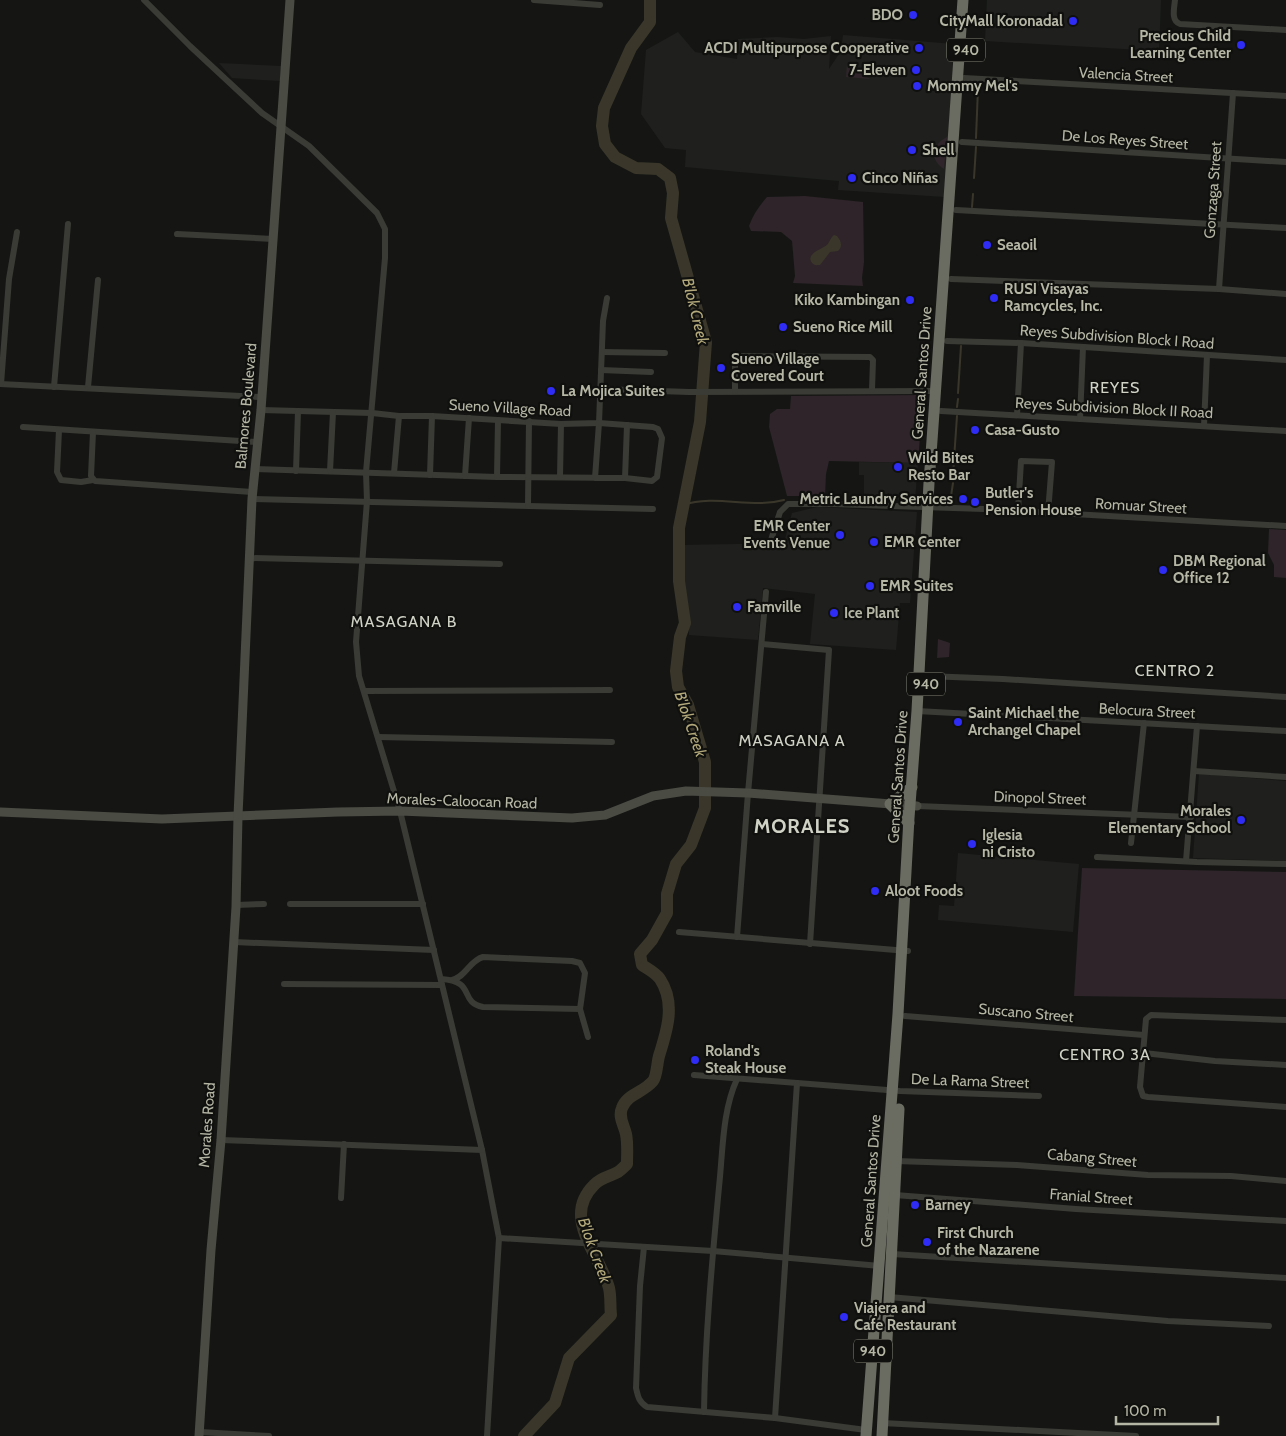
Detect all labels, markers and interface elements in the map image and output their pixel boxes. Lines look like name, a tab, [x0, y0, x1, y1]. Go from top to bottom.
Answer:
place label: BDO	[871, 6, 903, 24]
marker: BDO	[907, 9, 919, 21]
place label: CityMall Koronadal	[939, 12, 1063, 30]
marker: CityMall Koronadal	[1067, 15, 1079, 27]
place label: Precious Child Learning Center	[1130, 27, 1231, 62]
road number: 940	[947, 38, 985, 62]
place label: ACDI Multipurpose Cooperative	[704, 39, 909, 57]
marker: Precious Child Learning Center	[1235, 39, 1247, 51]
marker: ACDI Multipurpose Cooperative	[913, 42, 925, 54]
place label: 7-Eleven	[849, 61, 906, 79]
marker: 7-Eleven	[910, 64, 922, 76]
street label: Valencia Street	[1078, 64, 1174, 86]
place label: Mommy Mel's	[927, 77, 1018, 95]
marker: Mommy Mel's	[911, 80, 923, 92]
street label: De Los Reyes Street	[1061, 127, 1189, 153]
place label: Shell	[922, 141, 955, 159]
street label: Gonzaga Street	[1201, 141, 1225, 239]
marker: Shell	[906, 144, 918, 156]
place label: Cinco Niñas	[862, 169, 938, 187]
marker: Cinco Niñas	[846, 172, 858, 184]
place label: Seaoil	[997, 236, 1037, 254]
marker: Seaoil	[981, 239, 993, 251]
water label: B'lok Creek	[678, 276, 713, 348]
place label: RUSI Visayas Ramcycles, Inc.	[1004, 280, 1103, 315]
place label: Kiko Kambingan	[794, 291, 900, 309]
marker: RUSI Visayas Ramcycles, Inc.	[988, 292, 1000, 304]
marker: Kiko Kambingan	[904, 294, 916, 306]
street label: General Santos Drive	[908, 306, 936, 440]
place label: Sueno Rice Mill	[793, 318, 892, 336]
marker: Sueno Rice Mill	[777, 321, 789, 333]
street label: Reyes Subdivision Block I Road	[1019, 321, 1215, 353]
street label: Balmores Boulevard	[232, 342, 260, 470]
place label: Sueno Village Covered Court	[731, 350, 824, 385]
marker: Sueno Village Covered Court	[715, 362, 727, 374]
district label: REYES	[1090, 378, 1140, 397]
place label: La Mojica Suites	[561, 382, 665, 400]
marker: La Mojica Suites	[545, 385, 557, 397]
street label: Reyes Subdivision Block II Road	[1014, 394, 1214, 422]
street label: Sueno Village Road	[448, 396, 572, 420]
place label: Casa-Gusto	[985, 421, 1060, 439]
marker: Casa-Gusto	[969, 424, 981, 436]
place label: Wild Bites Resto Bar	[908, 449, 974, 484]
marker: Wild Bites Resto Bar	[892, 461, 904, 473]
place label: Butler's Pension House	[985, 484, 1082, 519]
place label: Metric Laundry Services	[799, 490, 953, 508]
marker: Metric Laundry Services	[957, 493, 969, 505]
street label: Romuar Street	[1095, 495, 1187, 517]
marker: Butler's Pension House	[969, 496, 981, 508]
place label: EMR Center Events Venue	[743, 517, 830, 552]
marker: EMR Center Events Venue	[834, 529, 846, 541]
place label: EMR Center	[884, 533, 960, 551]
marker: EMR Center	[868, 536, 880, 548]
place label: DBM Regional Office 12	[1173, 552, 1266, 587]
marker: DBM Regional Office 12	[1157, 564, 1169, 576]
place label: EMR Suites	[880, 577, 953, 595]
marker: EMR Suites	[864, 580, 876, 592]
place label: Famville	[747, 598, 801, 616]
marker: Famville	[731, 601, 743, 613]
place label: Ice Plant	[844, 604, 900, 622]
marker: Ice Plant	[828, 607, 840, 619]
district label: MASAGANA B	[351, 612, 457, 631]
district label: CENTRO 2	[1135, 661, 1215, 680]
road number: 940	[907, 672, 945, 696]
water label: B'lok Creek	[670, 689, 711, 761]
street label: Belocura Street	[1098, 699, 1196, 723]
place label: Saint Michael the Archangel Chapel	[968, 704, 1081, 739]
street label: General Santos Drive	[884, 710, 912, 844]
marker: Saint Michael the Archangel Chapel	[952, 716, 964, 728]
district label: MASAGANA A	[738, 731, 846, 750]
street label: Dinopol Street	[993, 787, 1087, 809]
street label: Morales-Caloocan Road	[386, 789, 538, 813]
place label: Morales Elementary School	[1108, 802, 1231, 837]
district label: MORALES	[754, 814, 850, 838]
marker: Morales Elementary School	[1235, 814, 1247, 826]
place label: Iglesia ni Cristo	[982, 826, 1035, 861]
marker: Iglesia ni Cristo	[966, 838, 978, 850]
place label: Aloot Foods	[885, 882, 963, 900]
marker: Aloot Foods	[869, 885, 881, 897]
street label: Suscano Street	[978, 1000, 1074, 1026]
place label: Roland's Steak House	[705, 1042, 786, 1077]
district label: CENTRO 3A	[1059, 1045, 1151, 1064]
marker: Roland's Steak House	[689, 1054, 701, 1066]
street label: De La Rama Street	[911, 1070, 1029, 1092]
street label: Morales Road	[195, 1082, 219, 1168]
street label: General Santos Drive	[857, 1114, 885, 1248]
street label: Cabang Street	[1047, 1145, 1137, 1171]
street label: Franial Street	[1049, 1185, 1133, 1209]
place label: Barney	[925, 1196, 972, 1214]
marker: Barney	[909, 1199, 921, 1211]
water label: B'lok Creek	[574, 1215, 616, 1287]
place label: First Church of the Nazarene	[937, 1224, 1040, 1259]
marker: First Church of the Nazarene	[921, 1236, 933, 1248]
place label: Viajera and Cafe Restaurant	[854, 1299, 956, 1334]
marker: Viajera and Cafe Restaurant	[838, 1311, 850, 1323]
road number: 940	[854, 1340, 892, 1362]
scale bar	[1116, 1394, 1218, 1426]
text: 100 m	[1124, 1402, 1166, 1420]

